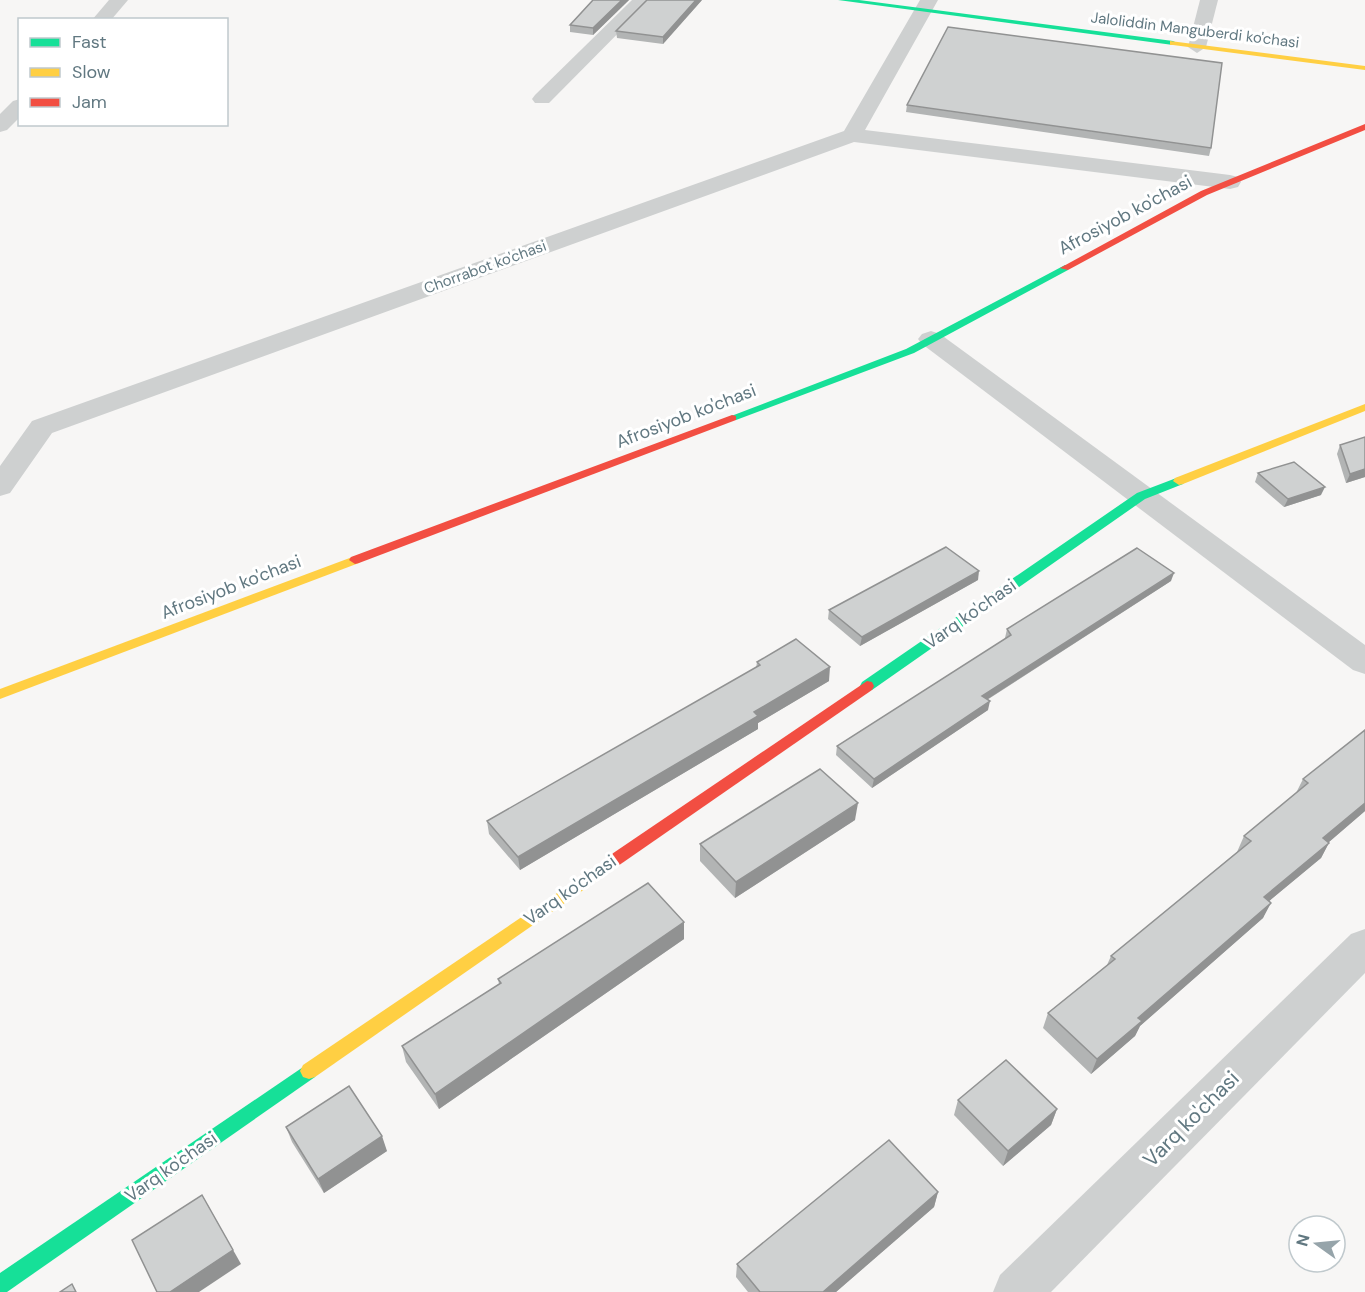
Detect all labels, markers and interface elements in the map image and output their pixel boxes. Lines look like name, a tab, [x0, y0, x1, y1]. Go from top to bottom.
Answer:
street label: Jaloliddin Manguberdi ko'chasi	[1090, 7, 1300, 53]
legend	[18, 18, 228, 126]
text: Fast	[72, 30, 107, 54]
text: Slow	[72, 60, 111, 84]
text: Jam	[72, 90, 107, 114]
street label: Afrosiyob ko'chasi	[1054, 170, 1196, 260]
street label: Chorrabot ko'chasi	[421, 236, 549, 298]
street label: Afrosiyob ko'chasi	[613, 378, 759, 454]
street label: Afrosiyob ko'chasi	[158, 549, 304, 625]
street label: Varq ko'chasi	[919, 573, 1021, 655]
street label: Varq ko'chasi	[519, 849, 621, 931]
street label: Varq ko'chasi	[1137, 1065, 1245, 1173]
street label: Varq ko'chasi	[120, 1126, 222, 1208]
north arrow	[1287, 1214, 1347, 1274]
text: N	[1291, 1232, 1315, 1249]

